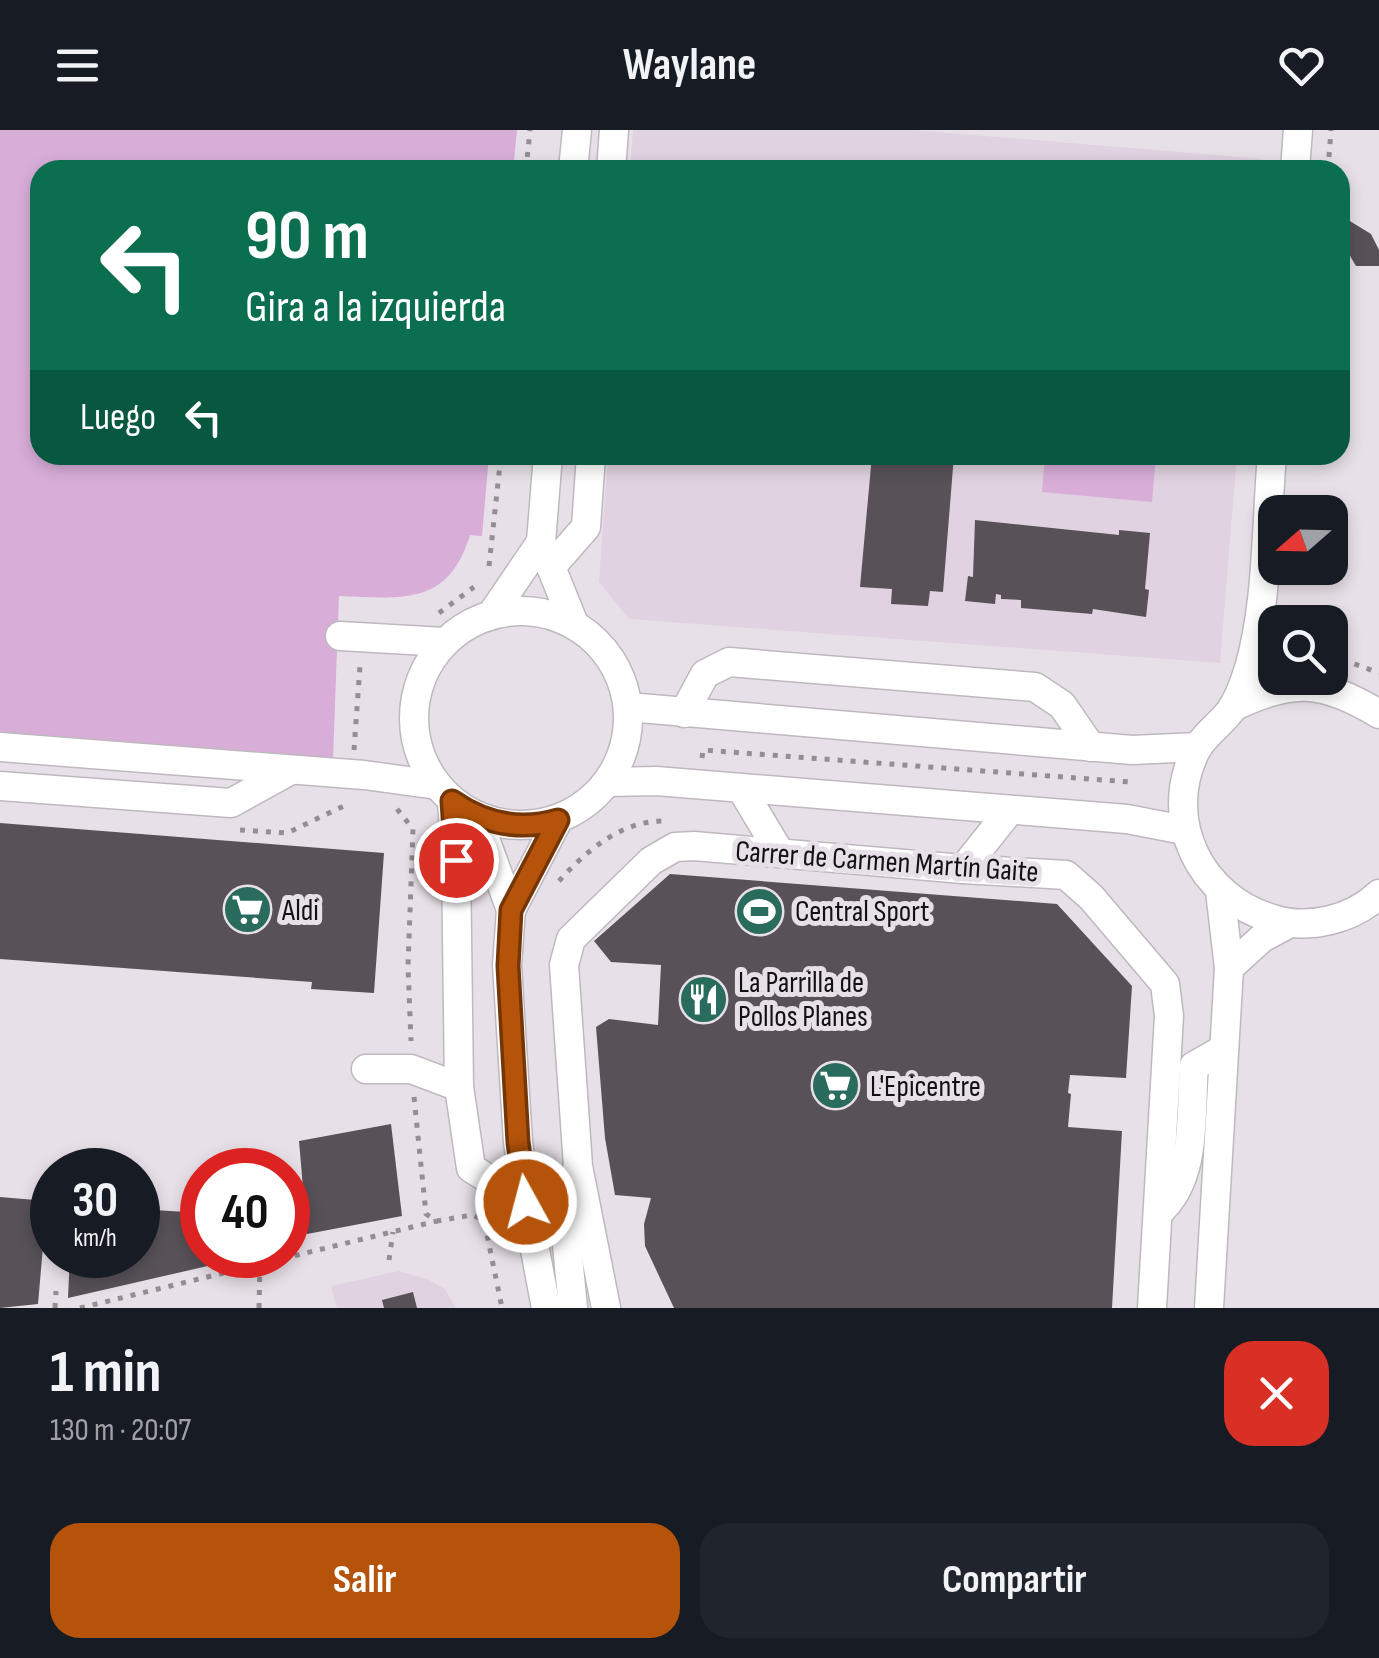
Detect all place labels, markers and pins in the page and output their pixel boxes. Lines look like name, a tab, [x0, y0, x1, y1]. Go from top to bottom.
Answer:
pin	[414, 818, 499, 903]
supermarket icon: Aldi	[221, 884, 273, 936]
sports icon: Central Sport	[734, 885, 786, 937]
place label: Aldi	[281, 893, 319, 929]
place label: Central Sport	[795, 894, 929, 930]
place label: La Parrilla de Pollos Planes	[738, 965, 868, 1035]
restaurant icon: La Parrilla de Pollos Planes	[677, 973, 729, 1025]
supermarket icon: L'Epicentre	[809, 1060, 861, 1112]
place label: L'Epicentre	[870, 1069, 981, 1105]

